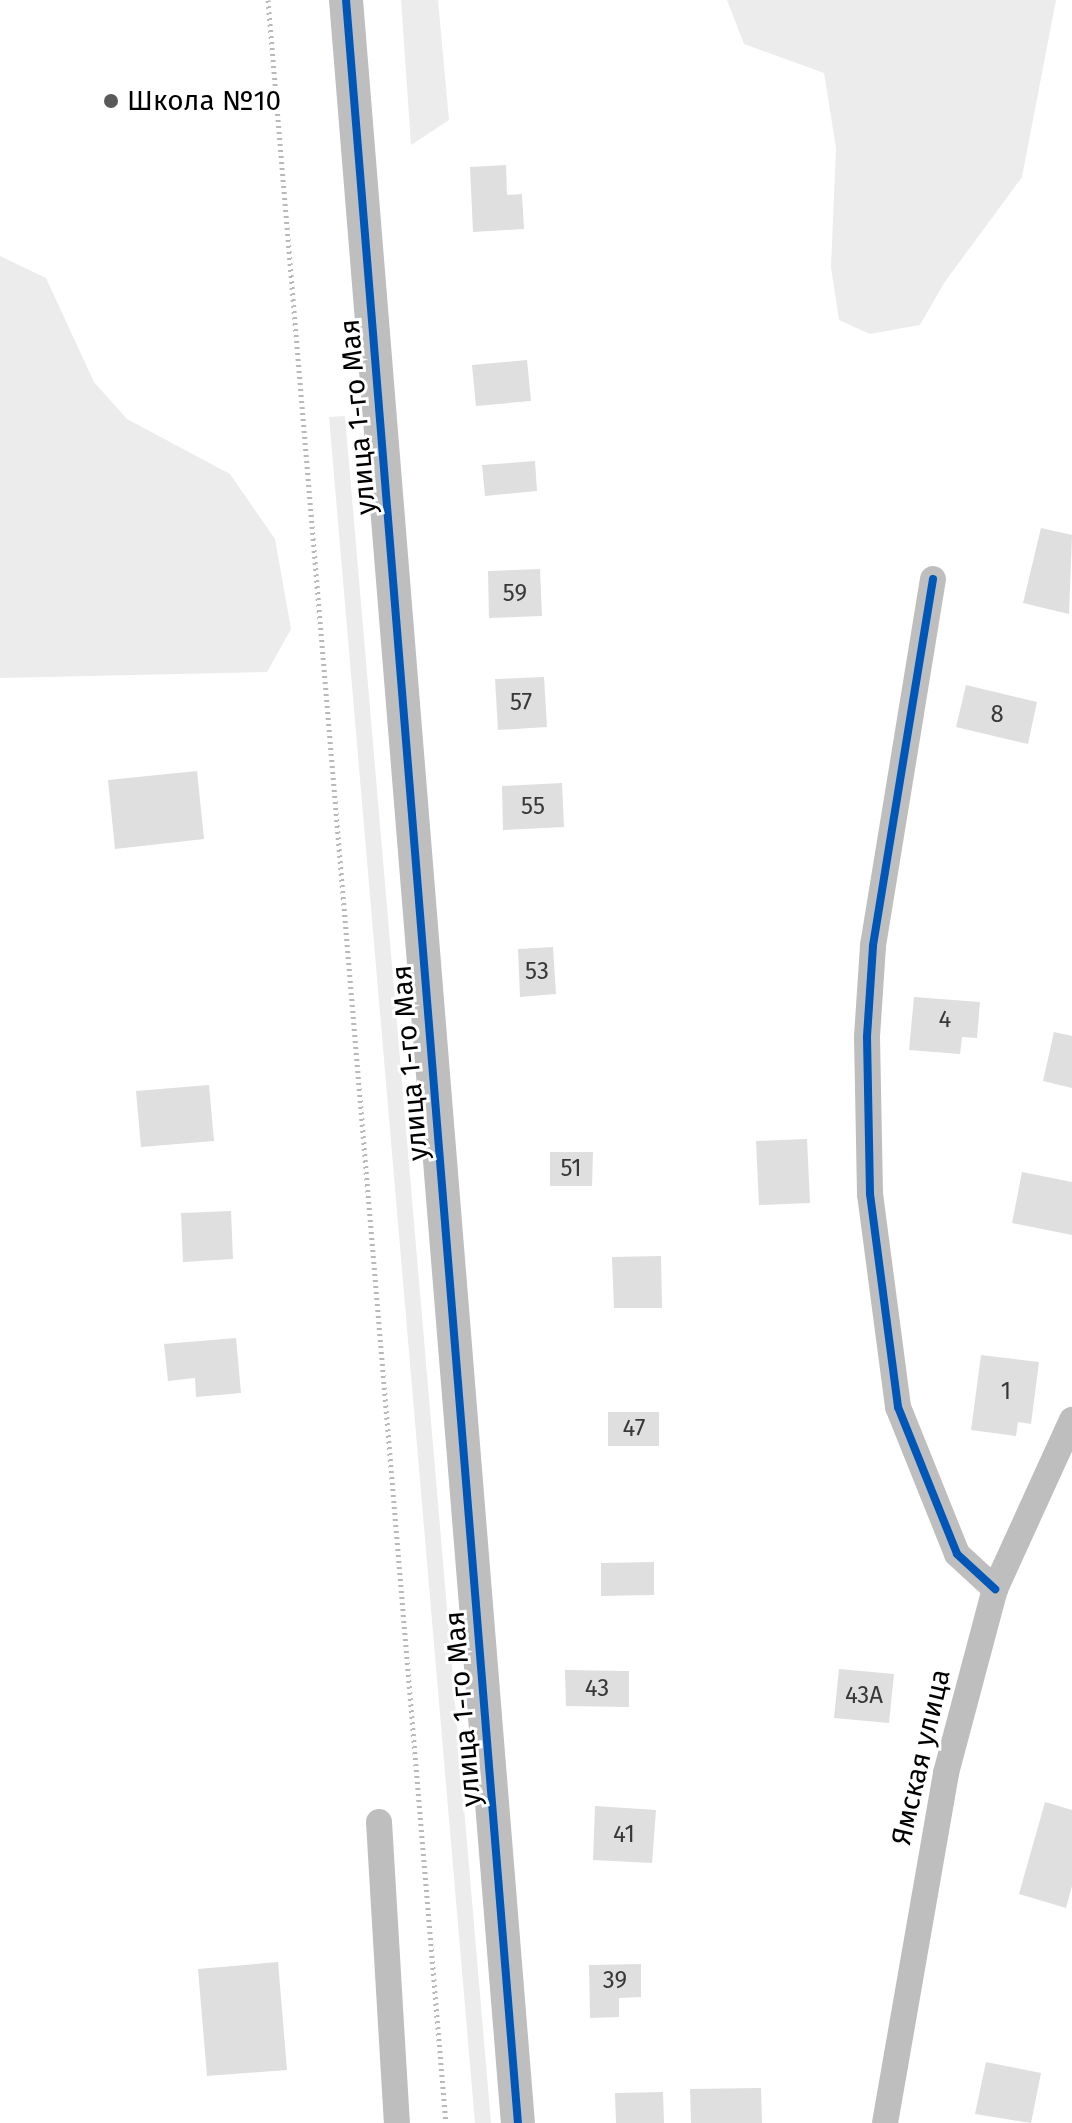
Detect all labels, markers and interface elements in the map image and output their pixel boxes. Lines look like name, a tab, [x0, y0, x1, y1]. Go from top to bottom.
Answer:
place label: Школа №10	[127, 84, 281, 118]
marker: Школа №10	[102, 92, 120, 110]
street label: улица 1-го Мая	[333, 318, 383, 516]
house number: 59	[503, 580, 527, 608]
house number: 57	[510, 689, 532, 717]
house number: 8	[990, 701, 1004, 729]
house number: 55	[521, 793, 545, 821]
house number: 53	[525, 958, 549, 986]
street label: улица 1-го Мая	[385, 964, 435, 1162]
house number: 4	[939, 1006, 951, 1034]
house number: 51	[560, 1155, 582, 1183]
house number: 1	[1001, 1378, 1011, 1406]
house number: 47	[623, 1415, 645, 1443]
street label: улица 1-го Мая	[438, 1610, 488, 1808]
street label: Ямская улица	[884, 1666, 958, 1848]
house number: 43	[585, 1675, 609, 1703]
house number: 43А	[845, 1682, 883, 1710]
house number: 41	[613, 1821, 635, 1849]
house number: 39	[603, 1967, 627, 1995]

